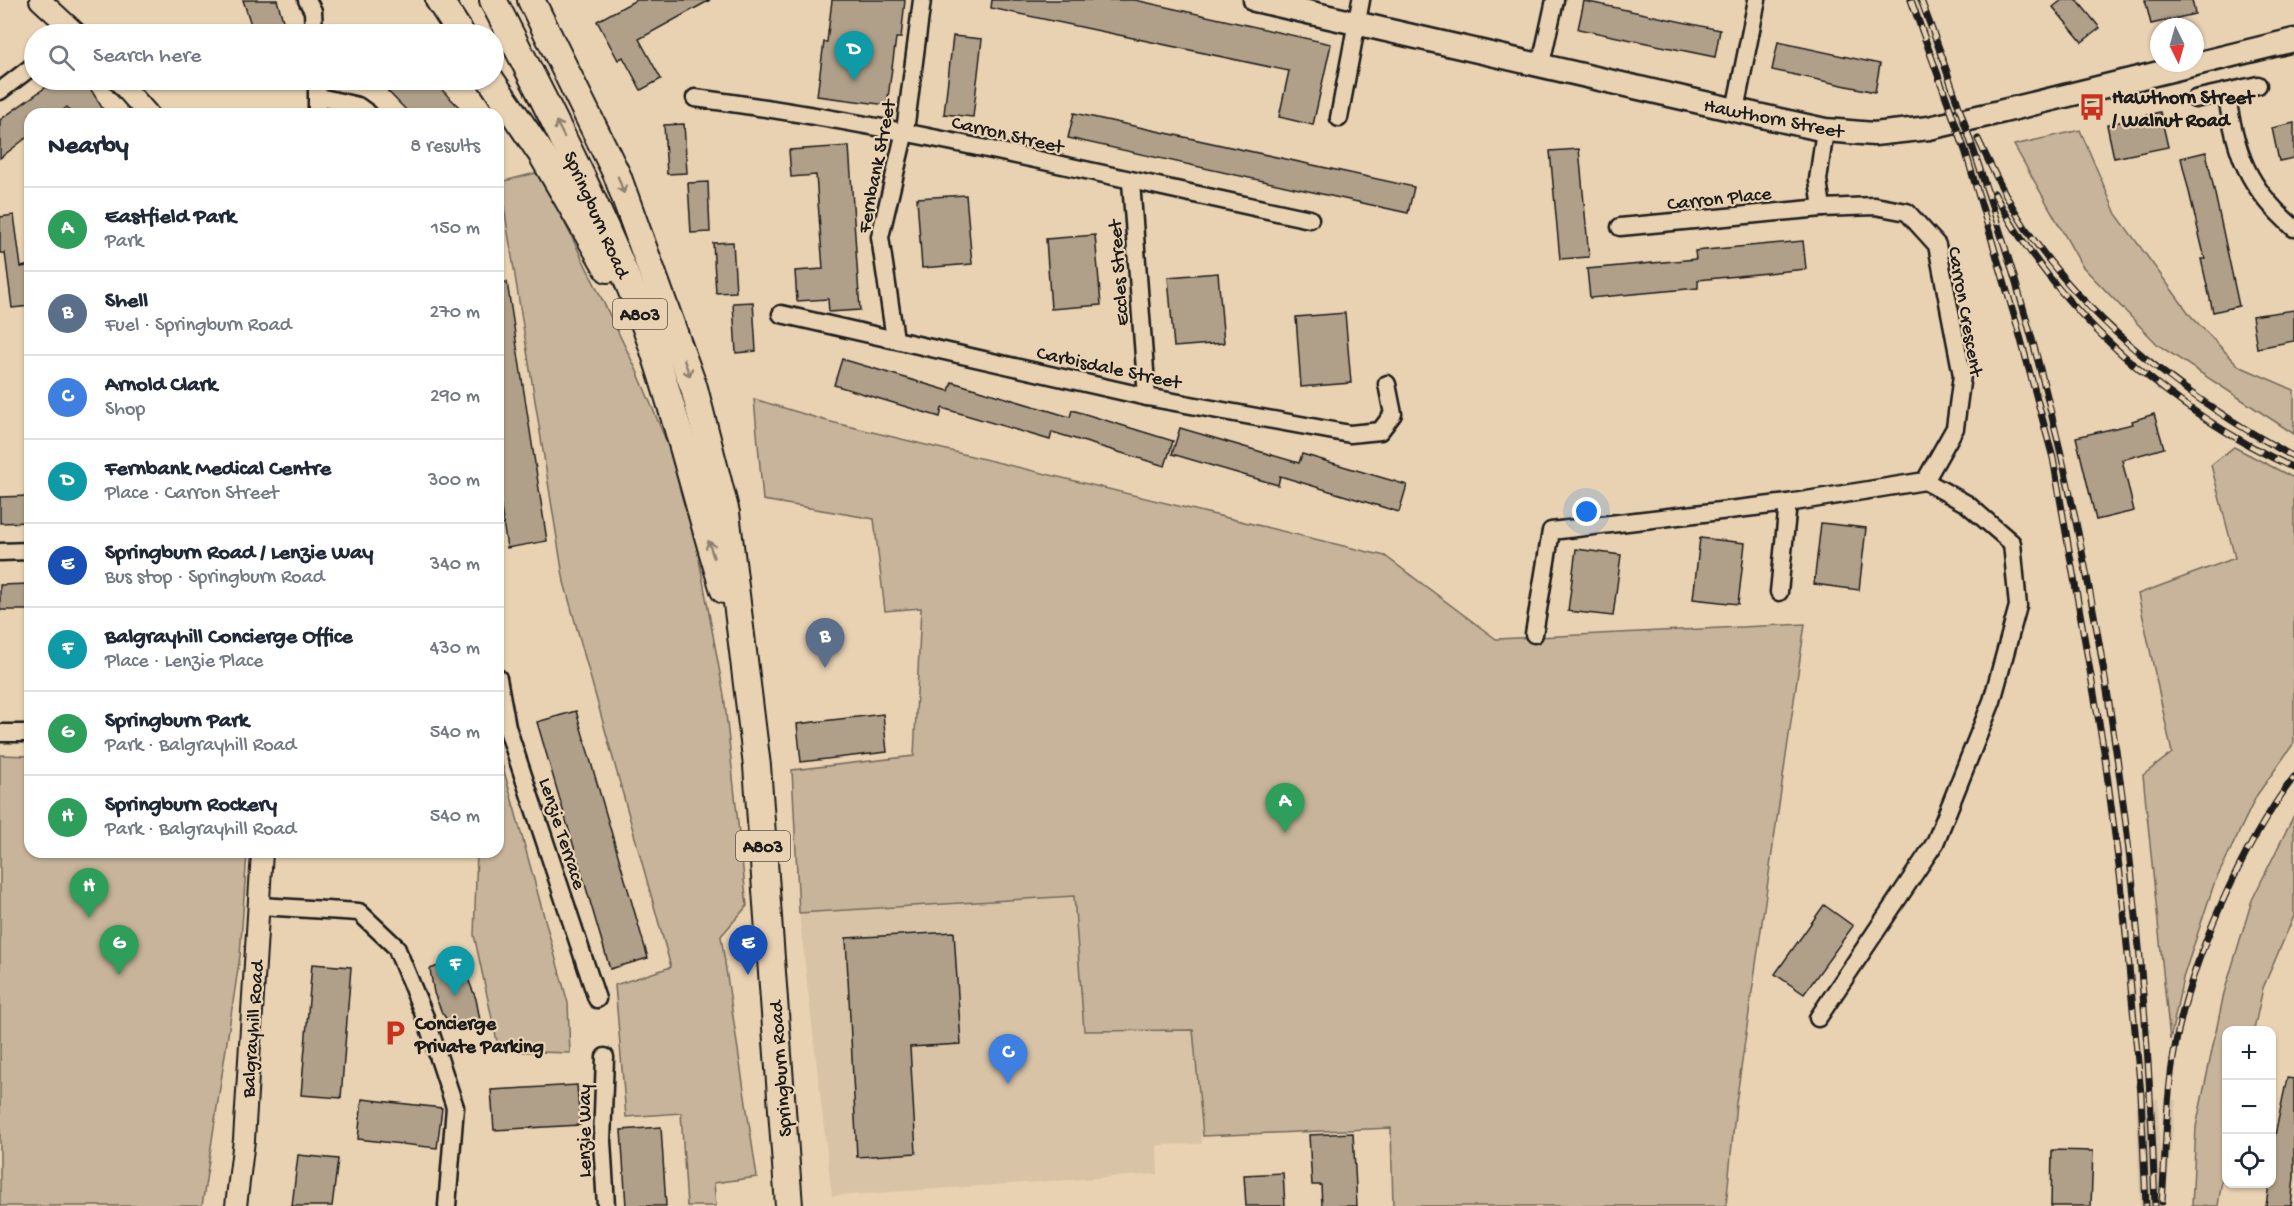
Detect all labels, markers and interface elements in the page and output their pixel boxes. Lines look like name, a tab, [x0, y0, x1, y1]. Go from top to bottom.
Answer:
north arrow	[2150, 18, 2204, 72]
search box	[24, 24, 504, 90]
pin: D	[834, 32, 874, 81]
icon: search	[45, 41, 78, 74]
text: Search here	[93, 44, 201, 70]
place label: Hawthorn Street / Walnut Road	[2111, 88, 2256, 134]
bus stop icon: Hawthorn Street / Walnut Road	[2077, 92, 2107, 122]
street label: Fernbank Street	[854, 96, 903, 236]
street label: Hawthorn Street	[1701, 96, 1847, 146]
street label: Carron Street	[949, 112, 1067, 161]
one-way arrow	[553, 121, 565, 139]
text: Nearby	[48, 132, 129, 163]
text: 8 results	[410, 136, 480, 159]
street label: Springburn Road	[557, 148, 634, 284]
one-way arrow	[616, 175, 627, 193]
street label: Carron Place	[1666, 184, 1773, 217]
text: Eastfield Park	[105, 205, 236, 231]
street label: Eccles Street	[1105, 217, 1136, 327]
text: A	[62, 218, 73, 241]
text: 150 m	[431, 218, 480, 241]
text: Park	[105, 231, 143, 254]
street label: Carron Crescent	[1941, 245, 1987, 380]
text: Shell	[105, 289, 148, 315]
road number: A803	[613, 299, 667, 329]
text: B	[62, 302, 73, 325]
text: 270 m	[430, 302, 480, 325]
text: Fuel · Springburn Road	[105, 315, 291, 338]
street label: Carbisdale Street	[1034, 343, 1184, 396]
one-way arrow	[683, 358, 694, 377]
text: Arnold Clark	[105, 373, 217, 399]
text: C	[62, 386, 73, 409]
text: 290 m	[430, 386, 480, 409]
text: Shop	[105, 399, 145, 422]
text: Fernbank Medical Centre	[105, 457, 331, 483]
text: D	[61, 470, 74, 493]
text: 300 m	[428, 470, 480, 493]
text: Place · Carron Street	[105, 483, 278, 506]
your location	[1572, 497, 1601, 526]
one-way arrow	[705, 540, 716, 559]
text: Springburn Road / Lenzie Way	[105, 541, 373, 567]
text: E	[61, 554, 74, 577]
text: 340 m	[430, 554, 480, 577]
text: Bus stop · Springburn Road	[105, 567, 325, 590]
pin: B	[806, 618, 844, 668]
text: Balgrayhill Concierge Office	[105, 625, 353, 651]
text: F	[62, 638, 73, 661]
text: 430 m	[430, 638, 480, 661]
text: Place · Lenzie Place	[105, 651, 263, 674]
text: Springburn Park	[105, 709, 249, 735]
text: G	[61, 722, 74, 745]
text: 540 m	[430, 722, 480, 745]
text: Park · Balgrayhill Road	[105, 735, 296, 758]
street label: Lenzie Terrace	[532, 775, 590, 893]
pin: A	[1266, 784, 1304, 833]
text: Springburn Rockery	[105, 793, 277, 819]
text: H	[62, 806, 73, 829]
text: 540 m	[430, 806, 480, 829]
text: Park · Balgrayhill Road	[105, 819, 296, 842]
road number: A803	[736, 831, 790, 861]
pin: H	[70, 868, 109, 918]
pin: G	[100, 926, 138, 975]
pin: E	[728, 926, 768, 975]
pin: F	[436, 946, 474, 996]
street label: Balgrayhill Road	[238, 958, 271, 1100]
street label: Springburn Road	[766, 998, 799, 1138]
place label: Concierge Private Parking	[414, 1014, 544, 1060]
parking icon: Concierge Private Parking	[380, 1018, 410, 1048]
map controls	[2222, 1026, 2276, 1188]
button: +	[2222, 1026, 2276, 1080]
pin: C	[988, 1034, 1028, 1084]
button: −	[2222, 1080, 2276, 1134]
street label: Lenzie Way	[575, 1084, 598, 1178]
button: locate	[2222, 1134, 2276, 1188]

